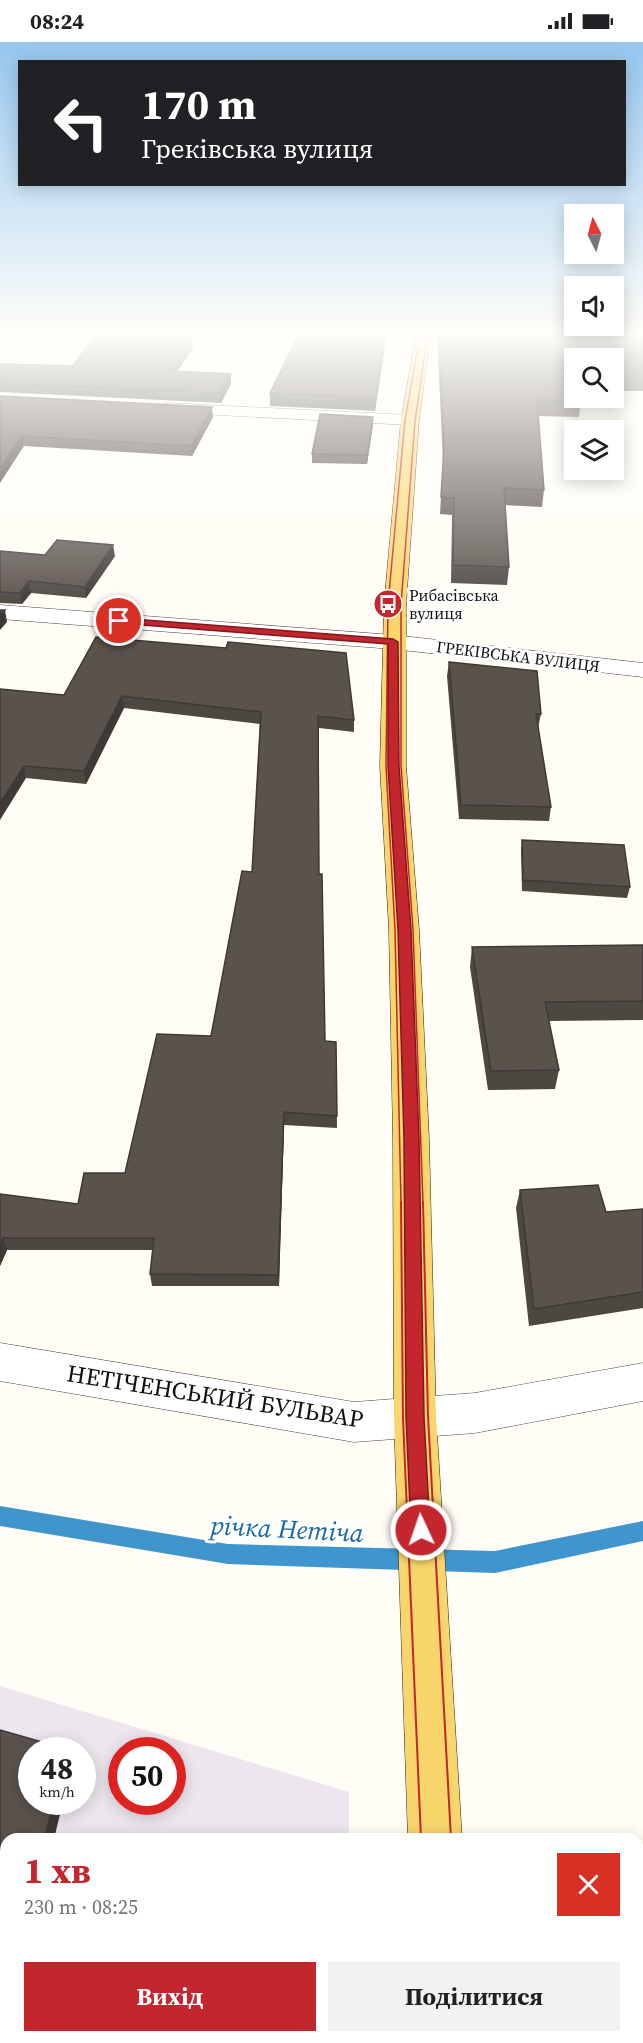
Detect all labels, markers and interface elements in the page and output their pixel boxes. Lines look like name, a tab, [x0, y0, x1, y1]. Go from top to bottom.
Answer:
text: 08:24	[30, 6, 84, 36]
text: 170 m	[141, 75, 256, 133]
icon: left	[42, 84, 120, 162]
text: Греківська вулиця	[141, 130, 373, 167]
north arrow	[564, 204, 624, 264]
map controls	[564, 204, 624, 480]
button: sound	[564, 276, 624, 336]
button: search	[564, 348, 624, 408]
button: layers	[564, 420, 624, 480]
place label: Рибасівська вулиця	[409, 584, 500, 624]
bus stop icon: Рибасівська вулиця	[372, 588, 404, 620]
pin	[93, 595, 144, 646]
icon: arrive	[102, 604, 135, 637]
street label: ГРЕКІВСЬКА ВУЛИЦЯ	[435, 635, 601, 677]
street label: НЕТІЧЕНСЬКИЙ БУЛЬВАР	[64, 1356, 366, 1436]
position arrow	[389, 1498, 453, 1562]
water label: річка Нетіча	[208, 1507, 365, 1551]
speed limit sign: 50	[108, 1737, 186, 1815]
text: 48	[41, 1748, 73, 1789]
text: km/h	[39, 1781, 75, 1802]
text: 1 хв	[24, 1846, 91, 1895]
button: close	[557, 1853, 620, 1916]
text: 230 m · 08:25	[24, 1893, 138, 1921]
button: Вихід	[24, 1962, 316, 2031]
button: Поділитися	[328, 1962, 620, 2031]

